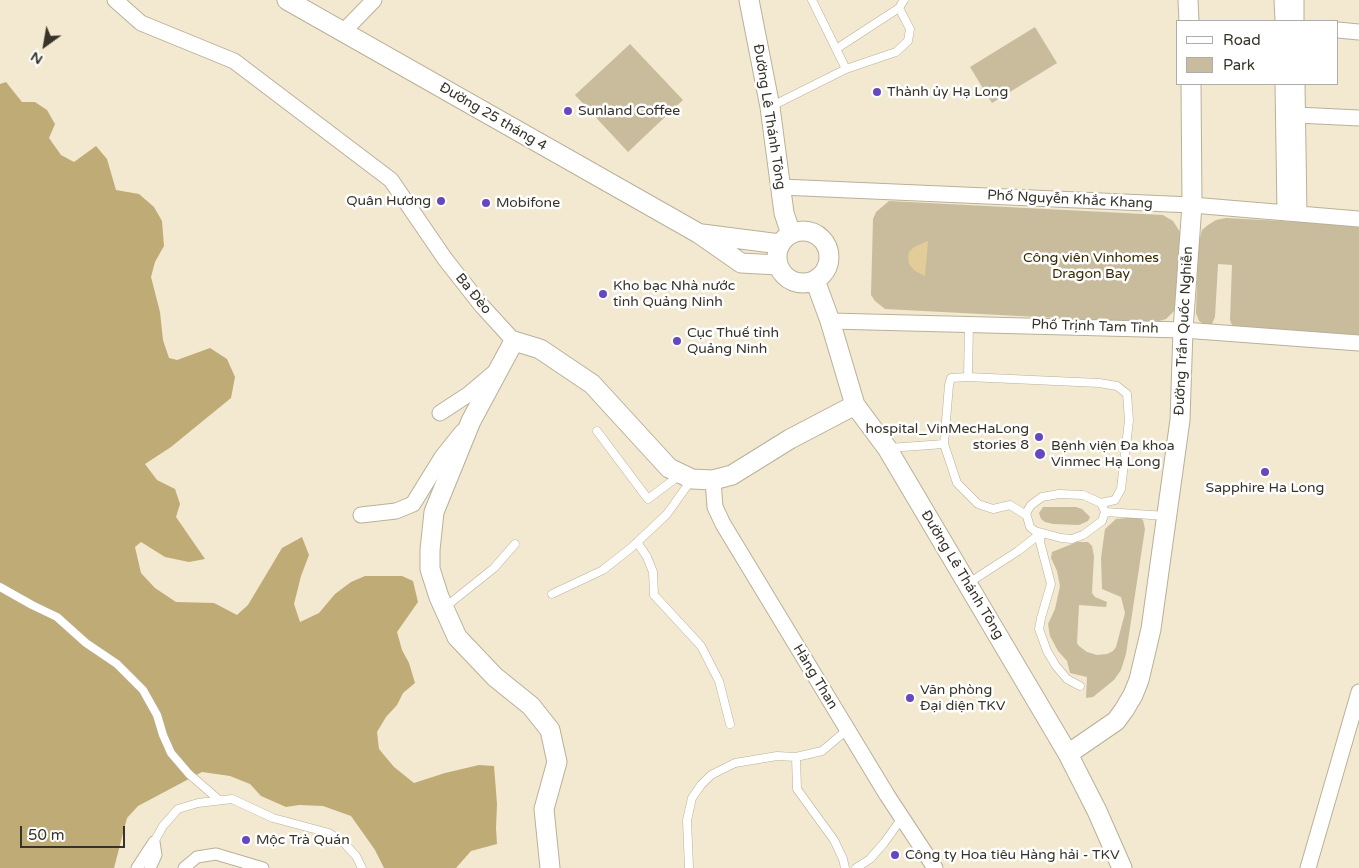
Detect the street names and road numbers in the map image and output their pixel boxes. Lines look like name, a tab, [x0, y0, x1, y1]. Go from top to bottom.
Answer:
street label: Đường Lê Thánh Tông	[749, 43, 789, 191]
street label: Đường 25 tháng 4	[436, 79, 550, 155]
street label: Phố Nguyễn Khắc Khang	[987, 187, 1153, 213]
street label: Đường Trần Quốc Nghiễn	[1171, 246, 1197, 416]
street label: Ba Đèo	[451, 270, 495, 318]
street label: Phố Trịnh Tam Tỉnh	[1031, 316, 1159, 338]
street label: Đường Lê Thánh Tông	[917, 508, 1007, 642]
street label: Hàng Than	[789, 641, 841, 713]

